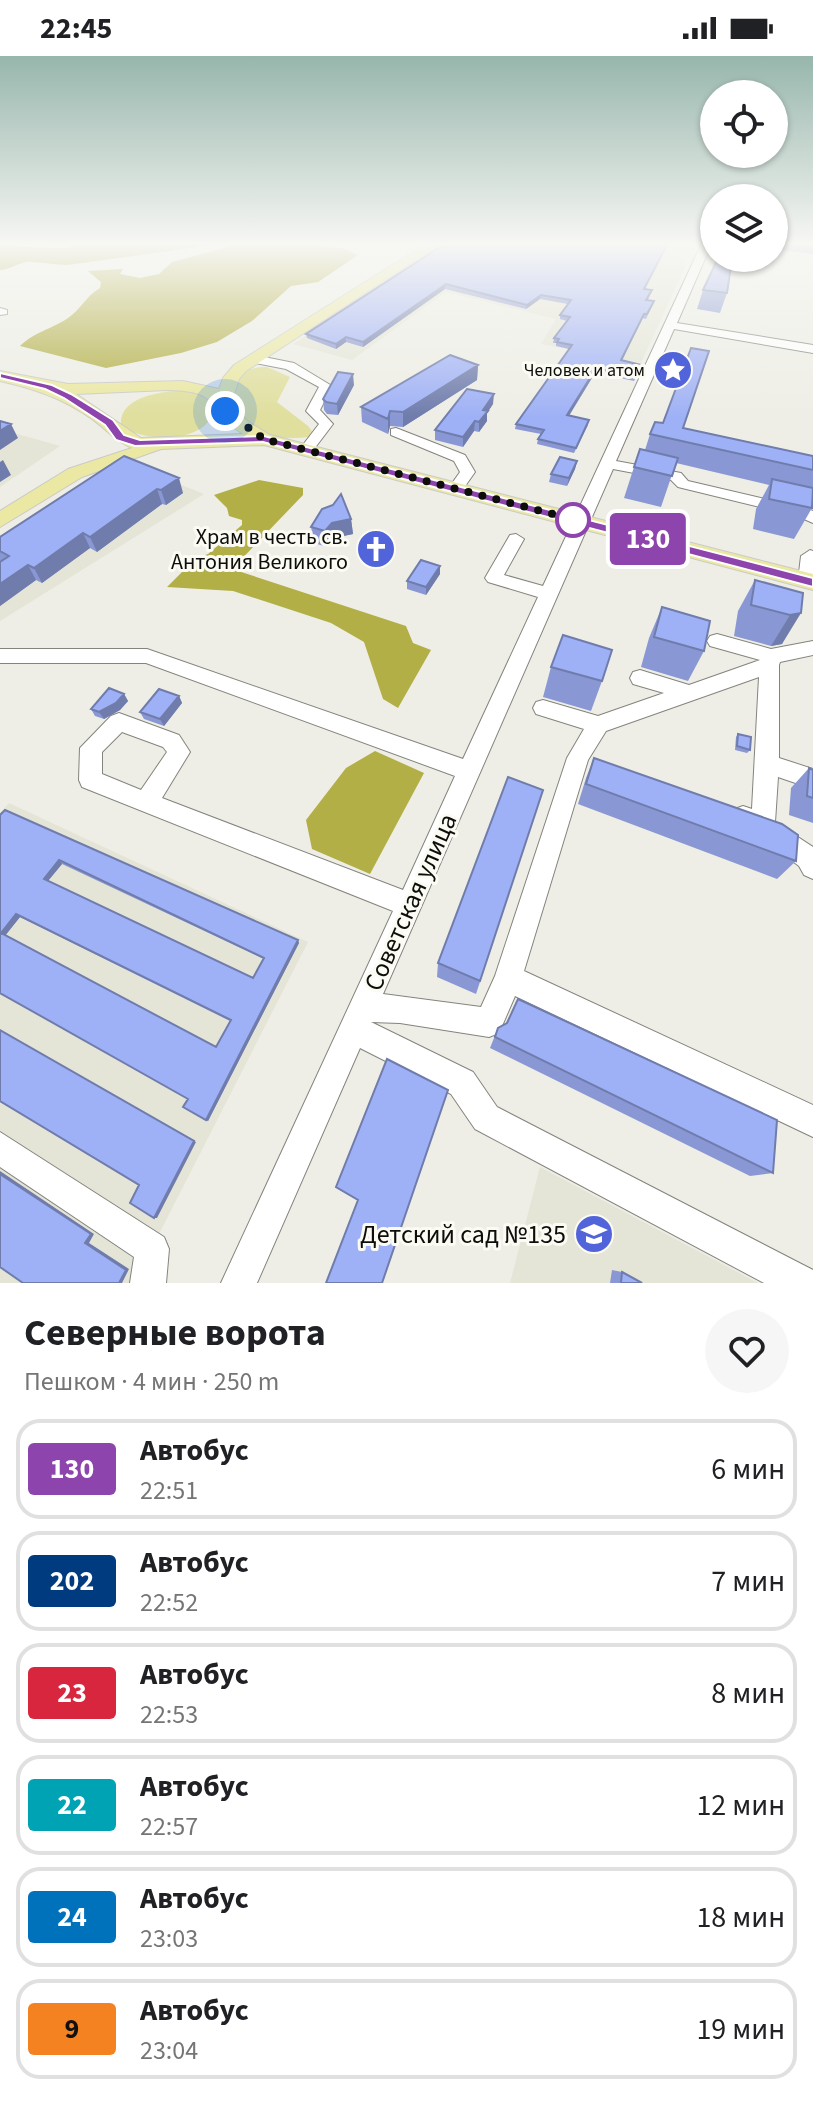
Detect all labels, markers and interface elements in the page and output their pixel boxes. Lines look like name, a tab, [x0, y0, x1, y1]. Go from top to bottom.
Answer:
text: 22:45	[40, 7, 112, 50]
map controls	[700, 80, 788, 272]
button: locate	[700, 80, 788, 168]
button: layers	[700, 184, 788, 272]
place icon: Человек и атом	[652, 349, 694, 391]
place label: Человек и атом	[524, 358, 645, 383]
your location	[205, 391, 245, 431]
unlabelled marker	[556, 503, 590, 537]
line badge: 130	[602, 513, 694, 565]
text: 130	[626, 519, 670, 559]
place label: Храм в честь св. Антония Великого	[171, 521, 348, 578]
church icon: Храм в честь св. Антония Великого	[355, 528, 397, 570]
street label: Советская улица	[355, 808, 466, 997]
school or university icon: Детский сад №135	[573, 1213, 615, 1255]
place label: Детский сад №135	[360, 1216, 566, 1253]
text: Северные ворота	[24, 1306, 326, 1360]
button: heart	[705, 1309, 789, 1393]
text: Пешком · 4 мин · 250 m	[24, 1363, 279, 1400]
text: Автобус	[140, 1429, 249, 1472]
text: 6 мин	[711, 1448, 785, 1491]
text: 130	[50, 1449, 94, 1489]
text: 22:51	[140, 1472, 198, 1509]
text: Автобус	[140, 1541, 249, 1584]
text: 7 мин	[711, 1560, 785, 1603]
text: 202	[50, 1561, 94, 1601]
text: 22:52	[140, 1584, 198, 1621]
text: Автобус	[140, 1653, 249, 1696]
text: 8 мин	[711, 1672, 785, 1715]
text: 23	[57, 1673, 87, 1713]
text: 22:53	[140, 1696, 198, 1733]
text: Автобус	[140, 1765, 249, 1808]
text: 12 мин	[696, 1784, 785, 1827]
text: 22	[57, 1785, 87, 1825]
text: 22:57	[140, 1808, 198, 1845]
text: Автобус	[140, 1877, 249, 1920]
text: 18 мин	[696, 1896, 785, 1939]
text: 24	[57, 1897, 87, 1937]
text: 23:03	[140, 1920, 198, 1957]
text: Автобус	[140, 1989, 249, 2032]
text: 19 мин	[696, 2008, 785, 2051]
text: 9	[65, 2009, 79, 2049]
text: 23:04	[140, 2032, 198, 2069]

